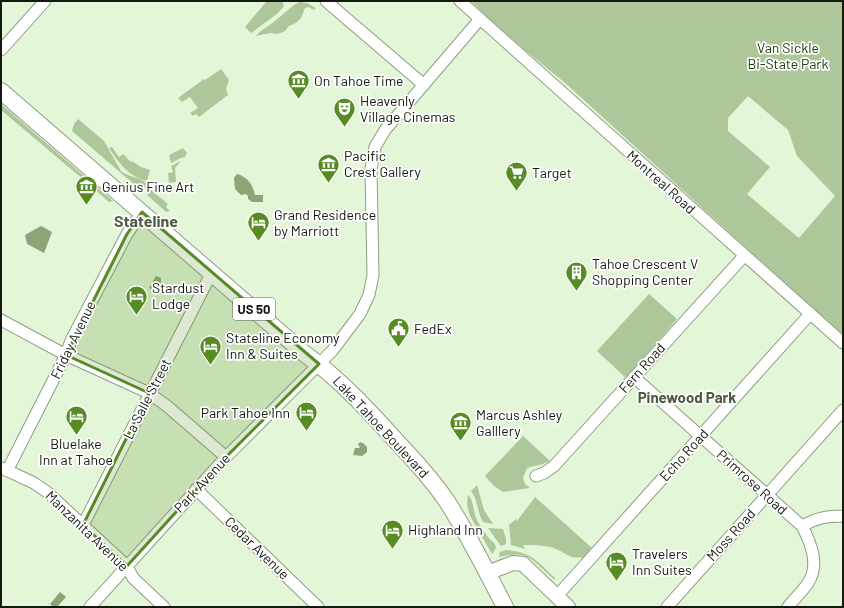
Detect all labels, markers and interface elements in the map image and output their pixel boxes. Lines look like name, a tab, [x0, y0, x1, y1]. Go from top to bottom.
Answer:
park label: Van Sickle Bi-State Park	[748, 39, 828, 72]
museum icon: On Tahoe Time	[286, 68, 312, 101]
place label: On Tahoe Time	[314, 72, 404, 89]
place label: Heavenly Village Cinemas	[360, 92, 456, 125]
theatre icon: Heavenly Village Cinemas	[332, 96, 358, 129]
street label: Montreal Road	[623, 146, 699, 217]
place label: Pacific Crest Gallery	[344, 147, 422, 180]
museum icon: Pacific Crest Gallery	[316, 151, 342, 184]
supermarket icon: Target	[504, 160, 530, 193]
place label: Target	[532, 164, 572, 181]
museum icon: Genius Fine Art	[73, 174, 99, 207]
place label: Genius Fine Art	[102, 178, 194, 195]
place label: Grand Residence by Marriott	[274, 206, 376, 239]
hotel icon: Grand Residence by Marriott	[245, 210, 271, 243]
district label: Stateline	[114, 211, 178, 230]
place label: Tahoe Crescent V Shopping Center	[592, 255, 698, 288]
building icon: Tahoe Crescent V Shopping Center	[563, 259, 589, 292]
place label: Stardust Lodge	[152, 279, 204, 312]
hotel icon: Stardust Lodge	[124, 283, 150, 316]
street label: Friday Avenue	[46, 298, 99, 382]
road number: US 50	[233, 298, 275, 320]
public building icon: FedEx	[386, 316, 412, 349]
place label: FedEx	[414, 320, 452, 337]
place label: Stateline Economy Inn & Suites	[226, 329, 340, 362]
hotel icon: Stateline Economy Inn & Suites	[198, 333, 224, 366]
street label: Fern Road	[615, 339, 668, 396]
street label: La Salle Street	[119, 356, 174, 442]
street label: Lake Tahoe Boulevard	[330, 372, 433, 481]
district label: Pinewood Park	[638, 388, 736, 406]
hotel icon: Park Tahoe Inn	[293, 400, 319, 433]
hotel icon: Bluelake Inn at Tahoe	[63, 403, 89, 436]
place label: Park Tahoe Inn	[201, 404, 290, 421]
place label: Marcus Ashley Galllery	[476, 406, 563, 439]
museum icon: Marcus Ashley Galllery	[447, 410, 473, 443]
street label: Echo Road	[656, 425, 712, 484]
place label: Bluelake Inn at Tahoe	[39, 435, 113, 468]
street label: Primrose Road	[714, 445, 791, 518]
street label: Park Avenue	[170, 450, 233, 516]
street label: Manzanita Avenue	[42, 487, 132, 575]
street label: Moss Road	[703, 505, 759, 564]
street label: Cedar Avenue	[222, 513, 293, 583]
hotel icon: Highland Inn	[380, 517, 406, 550]
place label: Highland Inn	[408, 521, 483, 538]
place label: Travelers Inn Suites	[632, 545, 692, 578]
hotel icon: Travelers Inn Suites	[604, 549, 630, 582]

